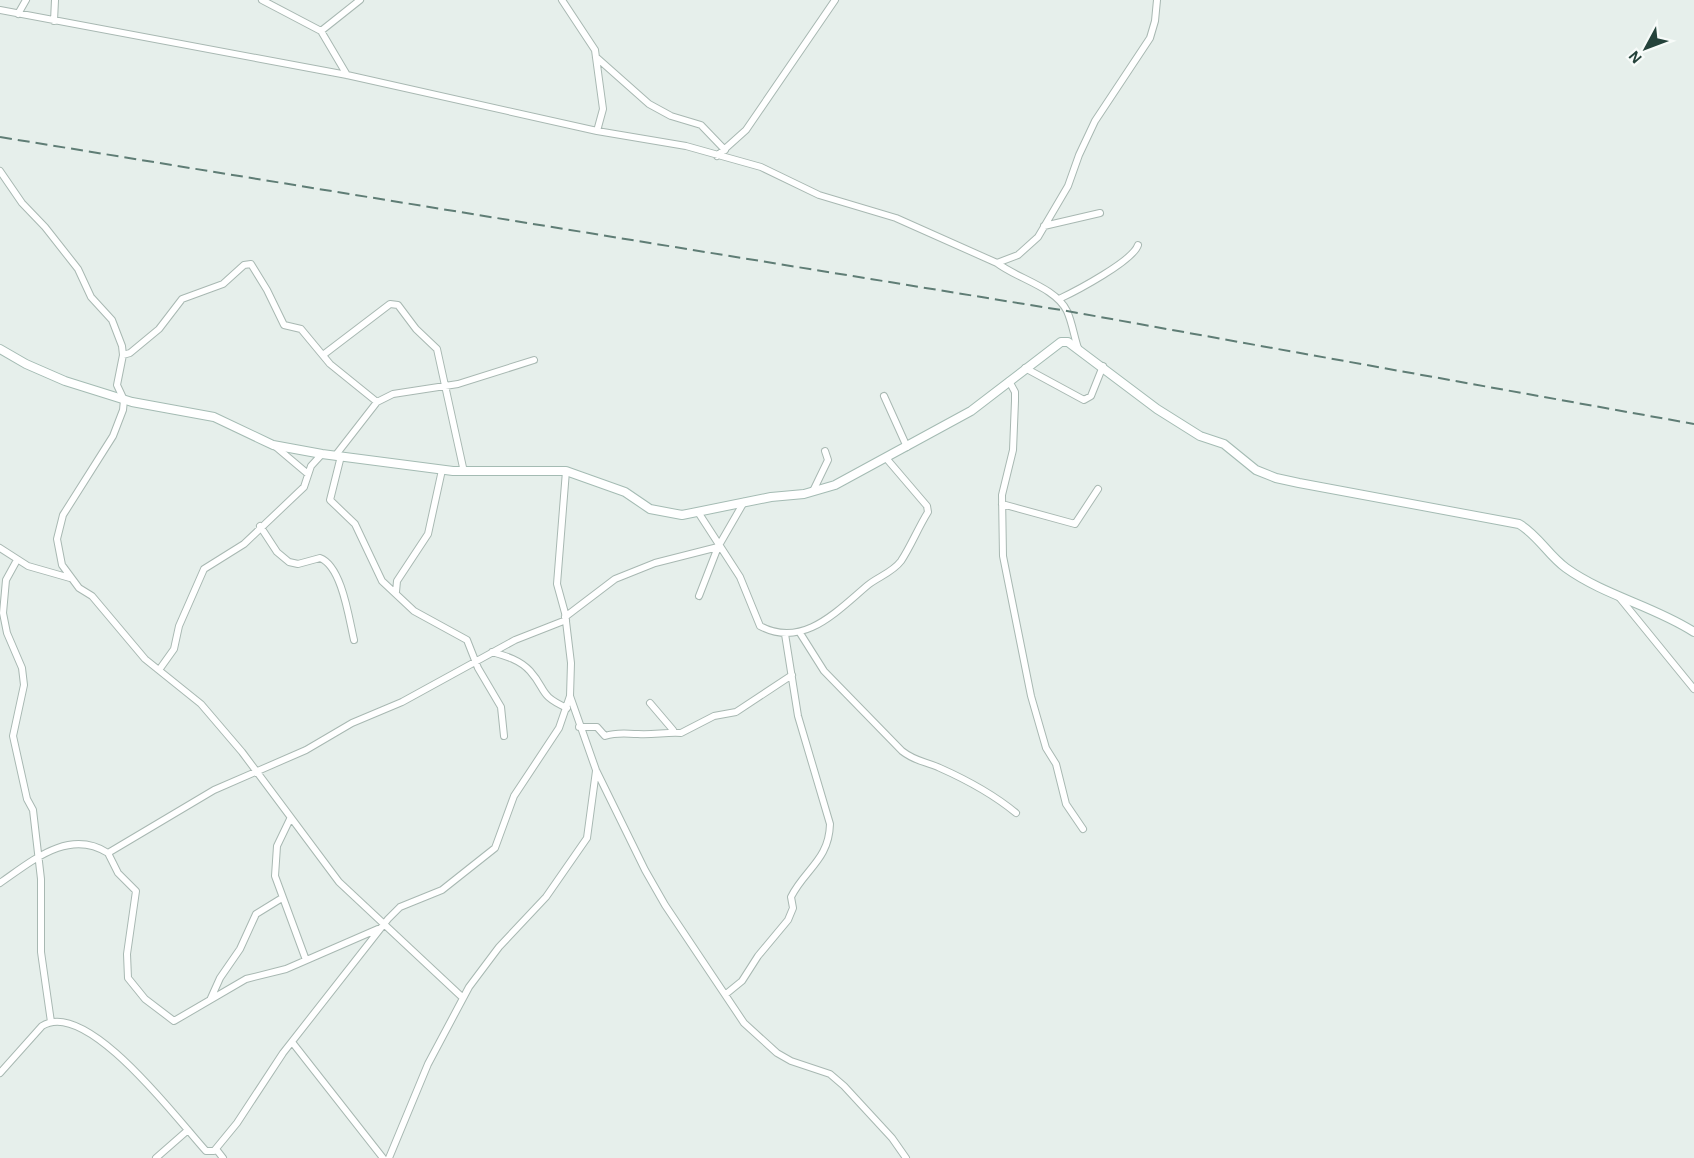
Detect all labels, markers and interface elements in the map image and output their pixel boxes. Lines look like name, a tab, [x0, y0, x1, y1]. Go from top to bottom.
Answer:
north arrow	[1616, 18, 1676, 78]
text: N	[1626, 48, 1645, 67]

